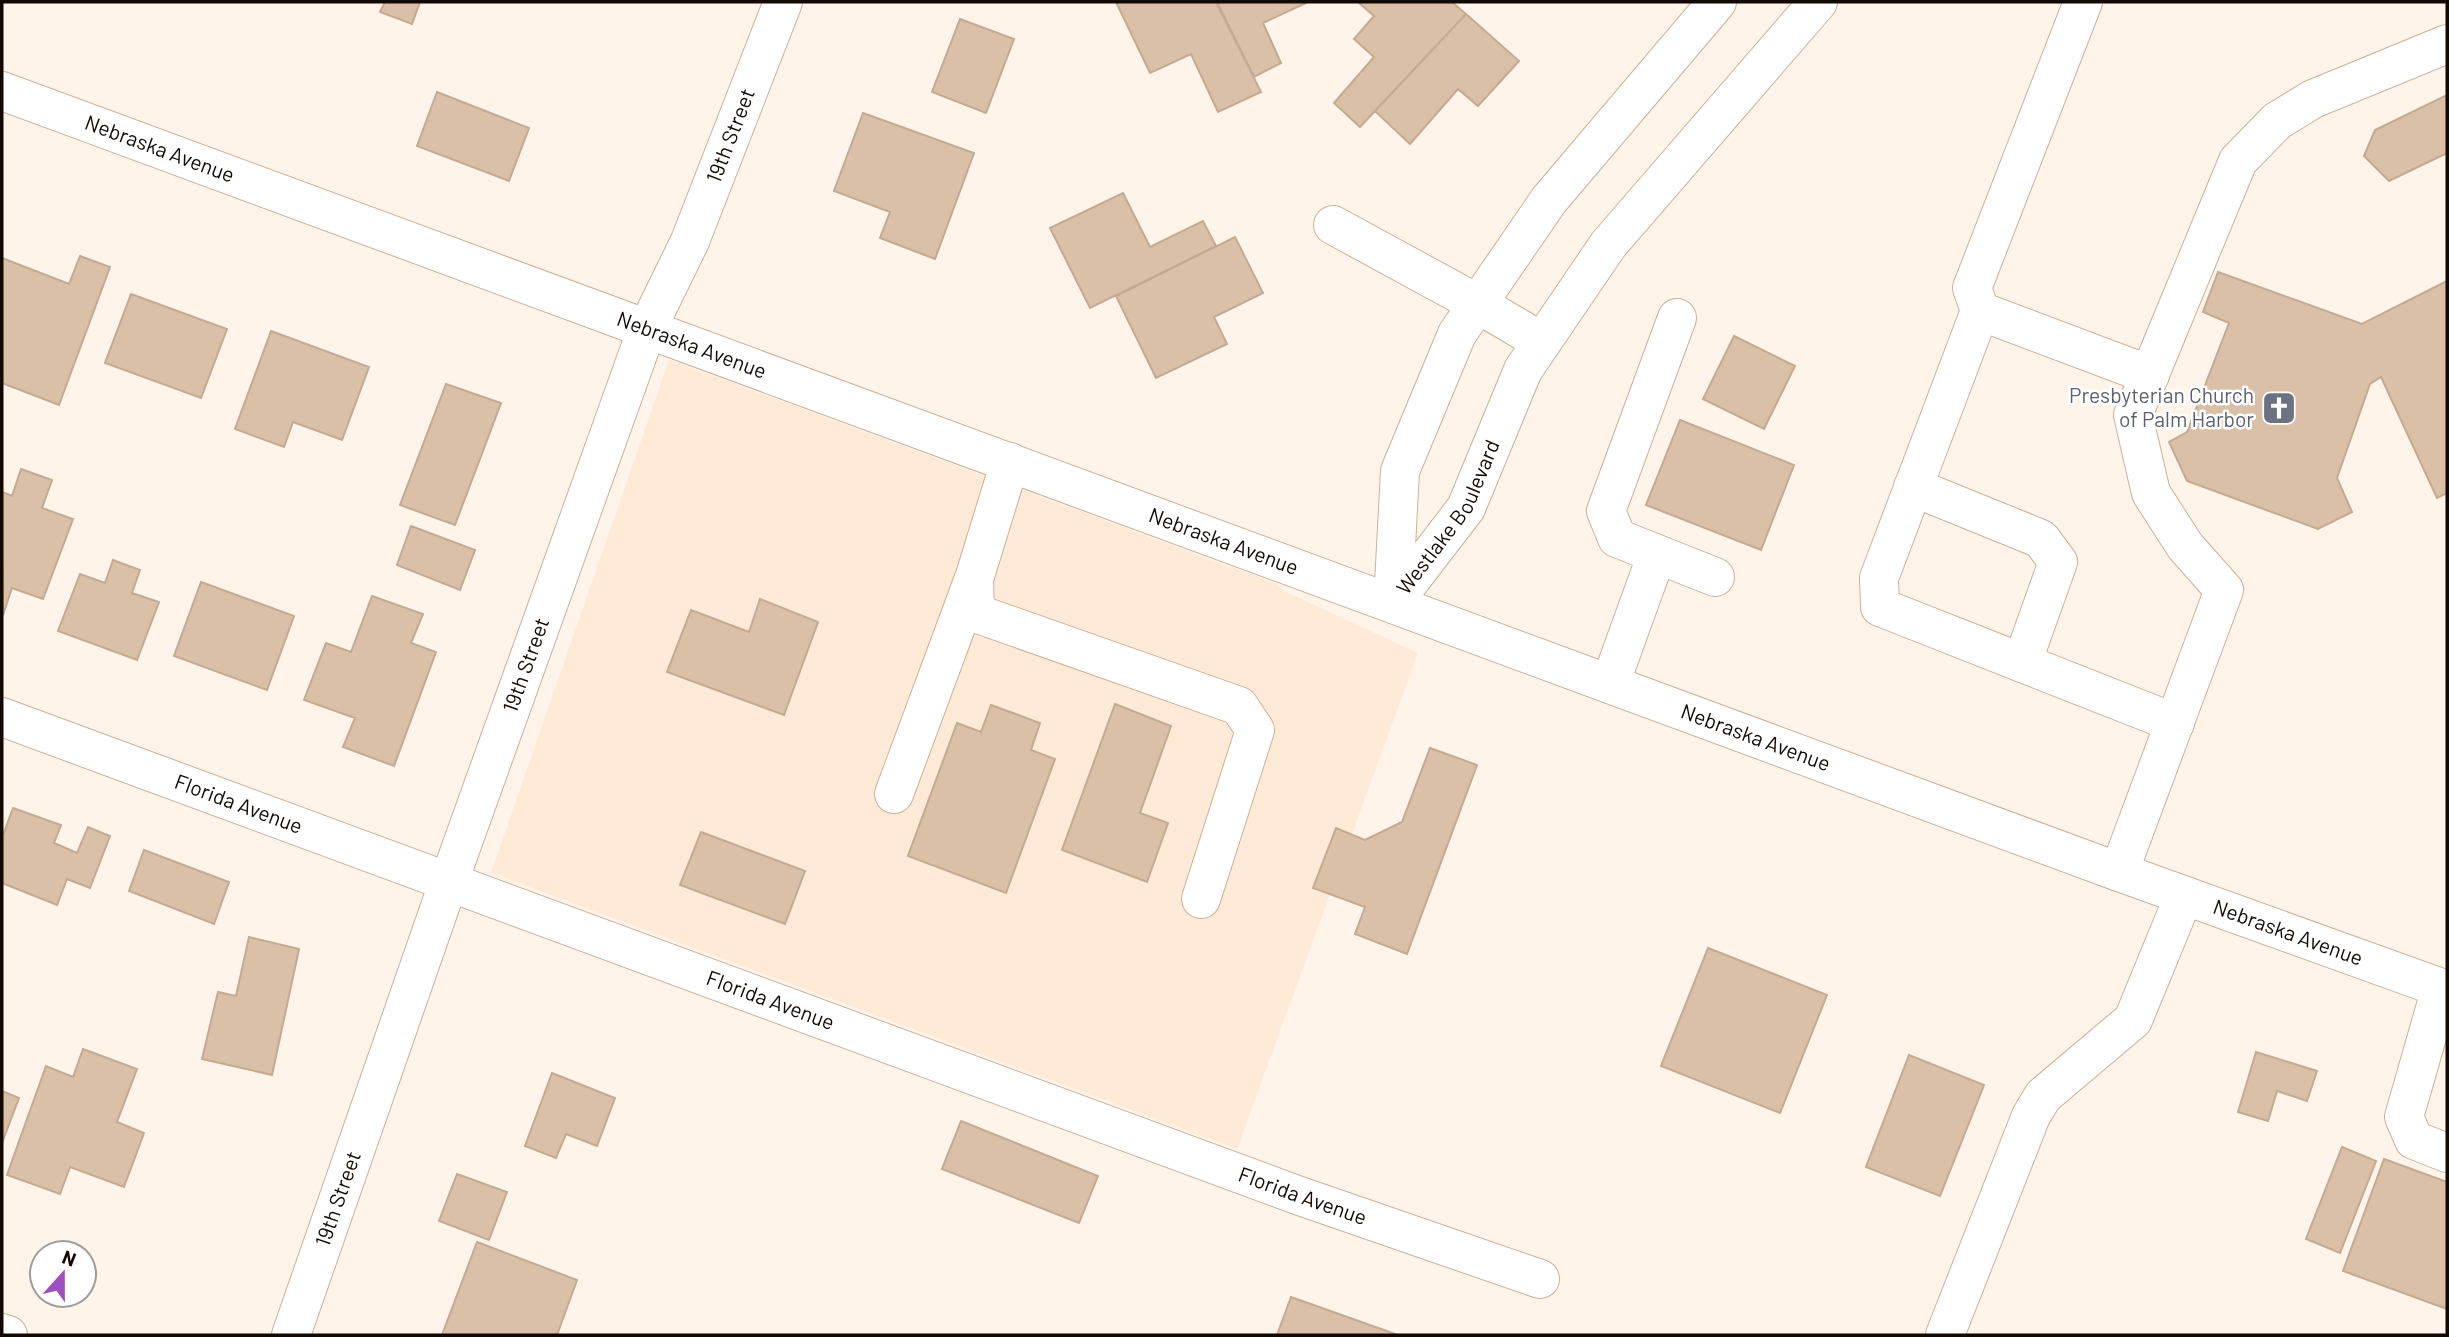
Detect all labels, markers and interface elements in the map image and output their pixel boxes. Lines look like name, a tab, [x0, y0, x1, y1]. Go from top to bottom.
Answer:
street label: 19th Street	[700, 85, 759, 186]
street label: Nebraska Avenue	[82, 109, 238, 187]
street label: Nebraska Avenue	[614, 305, 770, 383]
place label: Presbyterian Church of Palm Harbor	[2069, 382, 2254, 431]
church icon: Presbyterian Church of Palm Harbor	[2260, 389, 2298, 427]
street label: Westlake Boulevard	[1390, 436, 1504, 599]
street label: Nebraska Avenue	[1146, 501, 1302, 579]
street label: 19th Street	[497, 614, 553, 715]
street label: Nebraska Avenue	[1678, 698, 1834, 775]
street label: Florida Avenue	[172, 768, 306, 838]
street label: Nebraska Avenue	[2210, 893, 2367, 970]
street label: Florida Avenue	[703, 964, 838, 1034]
street label: 19th Street	[309, 1148, 365, 1249]
street label: Florida Avenue	[1235, 1161, 1370, 1229]
north arrow	[28, 1239, 98, 1309]
text: N	[59, 1245, 79, 1271]

